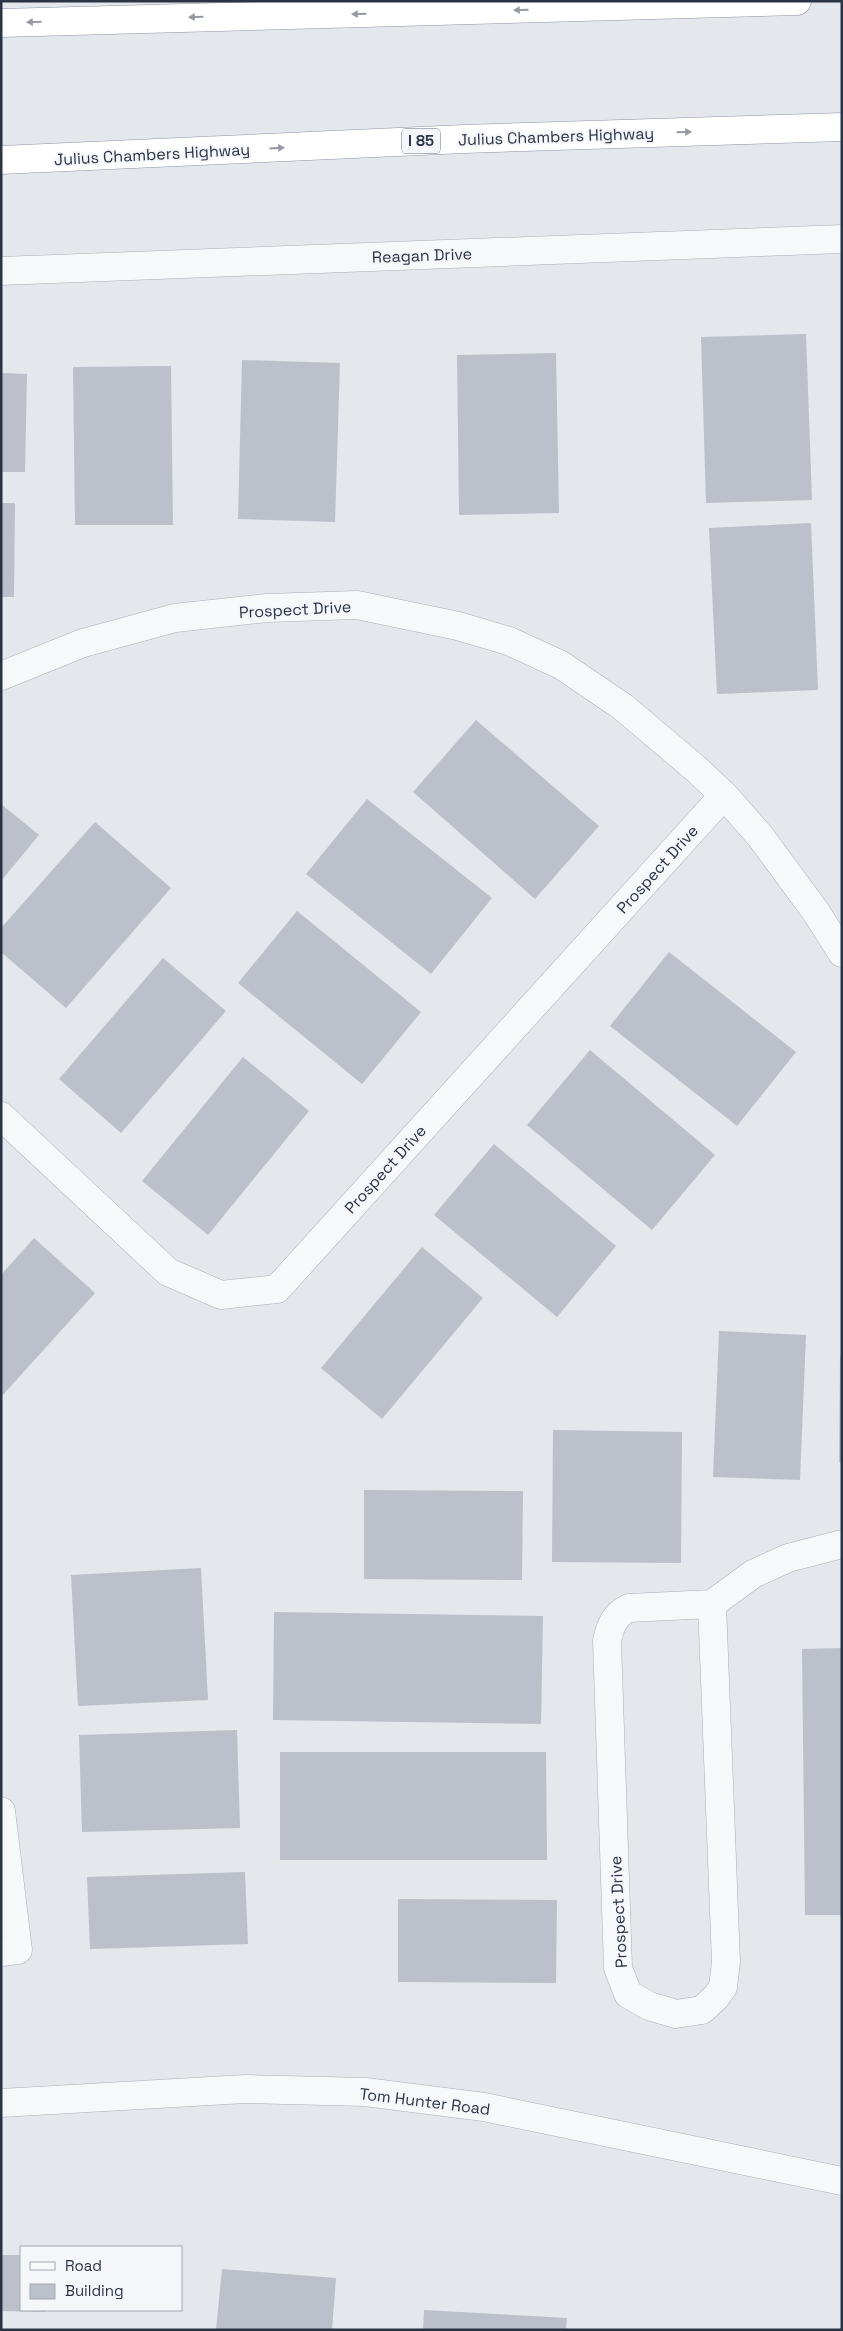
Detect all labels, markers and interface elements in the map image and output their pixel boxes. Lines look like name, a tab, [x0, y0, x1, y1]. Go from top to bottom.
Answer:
one-way arrow	[513, 7, 529, 15]
one-way arrow	[351, 10, 367, 18]
one-way arrow	[188, 14, 204, 22]
one-way arrow	[26, 18, 42, 26]
street label: Julius Chambers Highway	[458, 123, 654, 150]
road number: I 85	[402, 128, 440, 154]
one-way arrow	[677, 128, 693, 136]
street label: Julius Chambers Highway	[54, 139, 251, 170]
one-way arrow	[269, 144, 285, 152]
street label: Reagan Drive	[372, 243, 472, 268]
street label: Prospect Drive	[238, 596, 352, 623]
street label: Prospect Drive	[612, 821, 703, 918]
street label: Prospect Drive	[340, 1121, 431, 1218]
street label: Prospect Drive	[605, 1855, 632, 1969]
street label: Tom Hunter Road	[358, 2083, 491, 2120]
legend	[20, 2246, 182, 2311]
text: Road	[65, 2256, 102, 2275]
text: Building	[65, 2281, 124, 2300]

